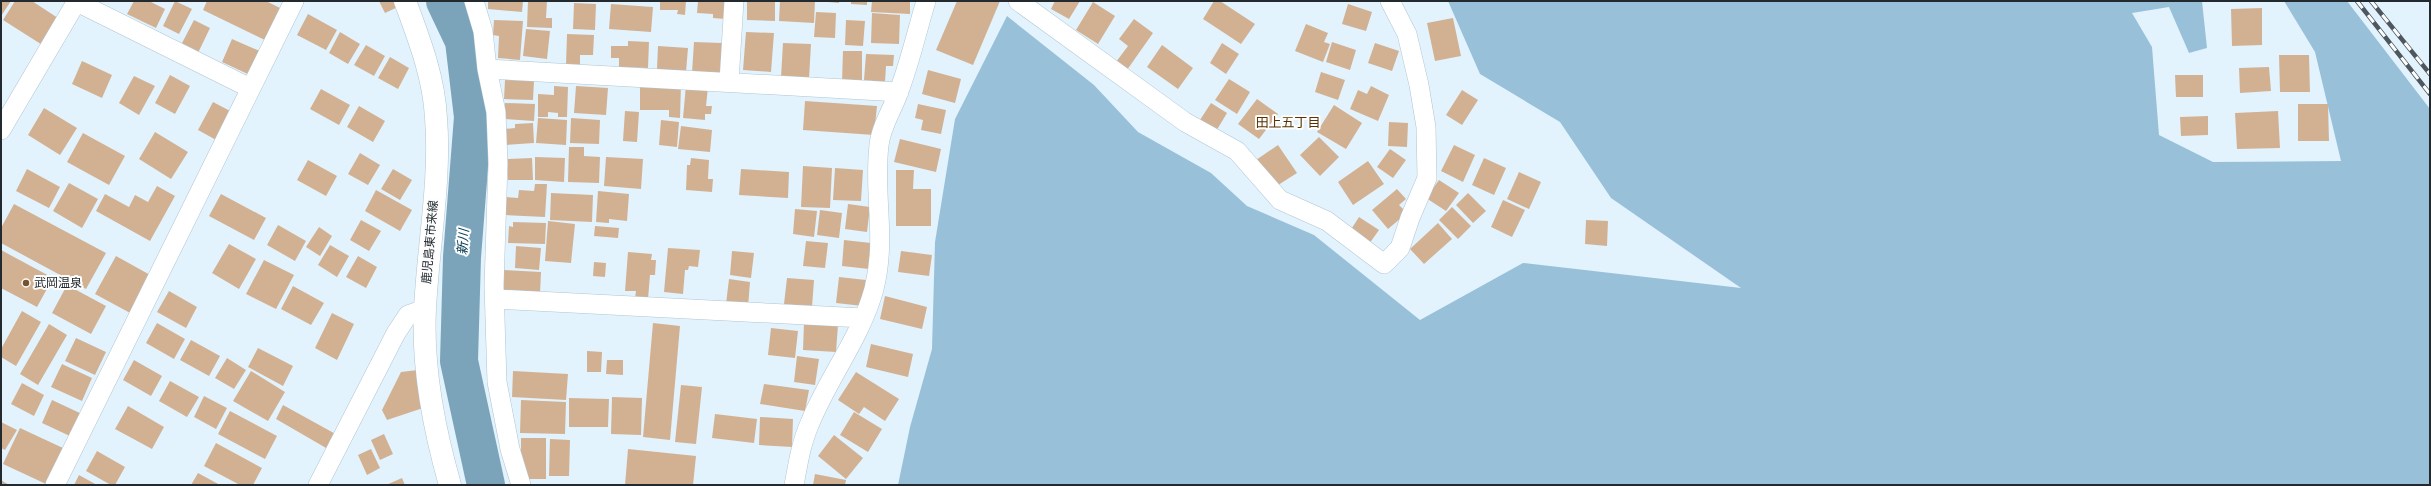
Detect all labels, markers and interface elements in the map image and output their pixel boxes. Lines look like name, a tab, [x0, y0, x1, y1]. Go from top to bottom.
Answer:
district label: 田上五丁目	[1255, 115, 1321, 130]
street label: 鹿児島東市来線	[419, 200, 441, 284]
water label: 新川	[455, 227, 472, 255]
place label: 武岡温泉	[34, 276, 82, 290]
marker: 武岡温泉	[21, 278, 31, 288]

